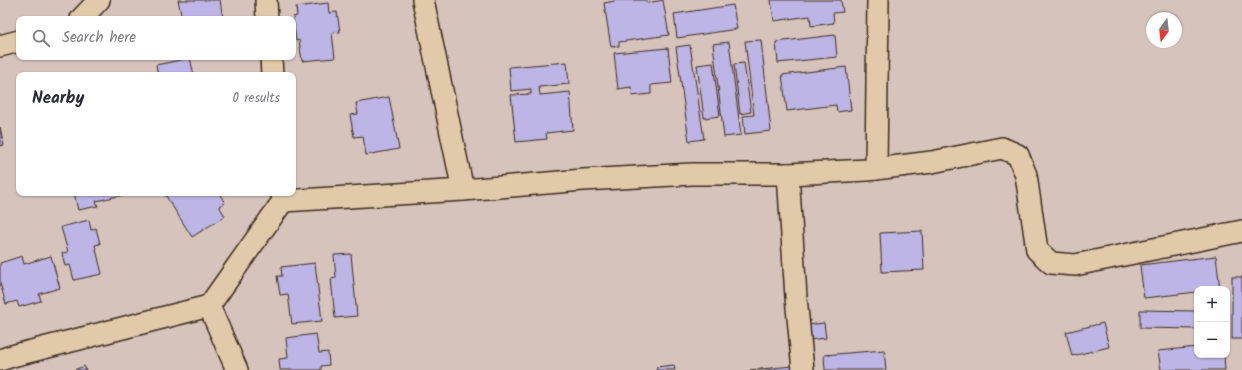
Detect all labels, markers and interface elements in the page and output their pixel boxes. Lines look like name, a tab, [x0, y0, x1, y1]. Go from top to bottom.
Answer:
north arrow	[1146, 12, 1182, 48]
search box	[16, 16, 296, 60]
text: Search here	[62, 26, 136, 50]
icon: search	[30, 27, 52, 49]
text: Nearby	[32, 85, 84, 112]
text: 0 results	[233, 88, 280, 109]
map controls	[1194, 286, 1230, 358]
button: +	[1194, 286, 1230, 322]
button: −	[1194, 322, 1230, 358]

